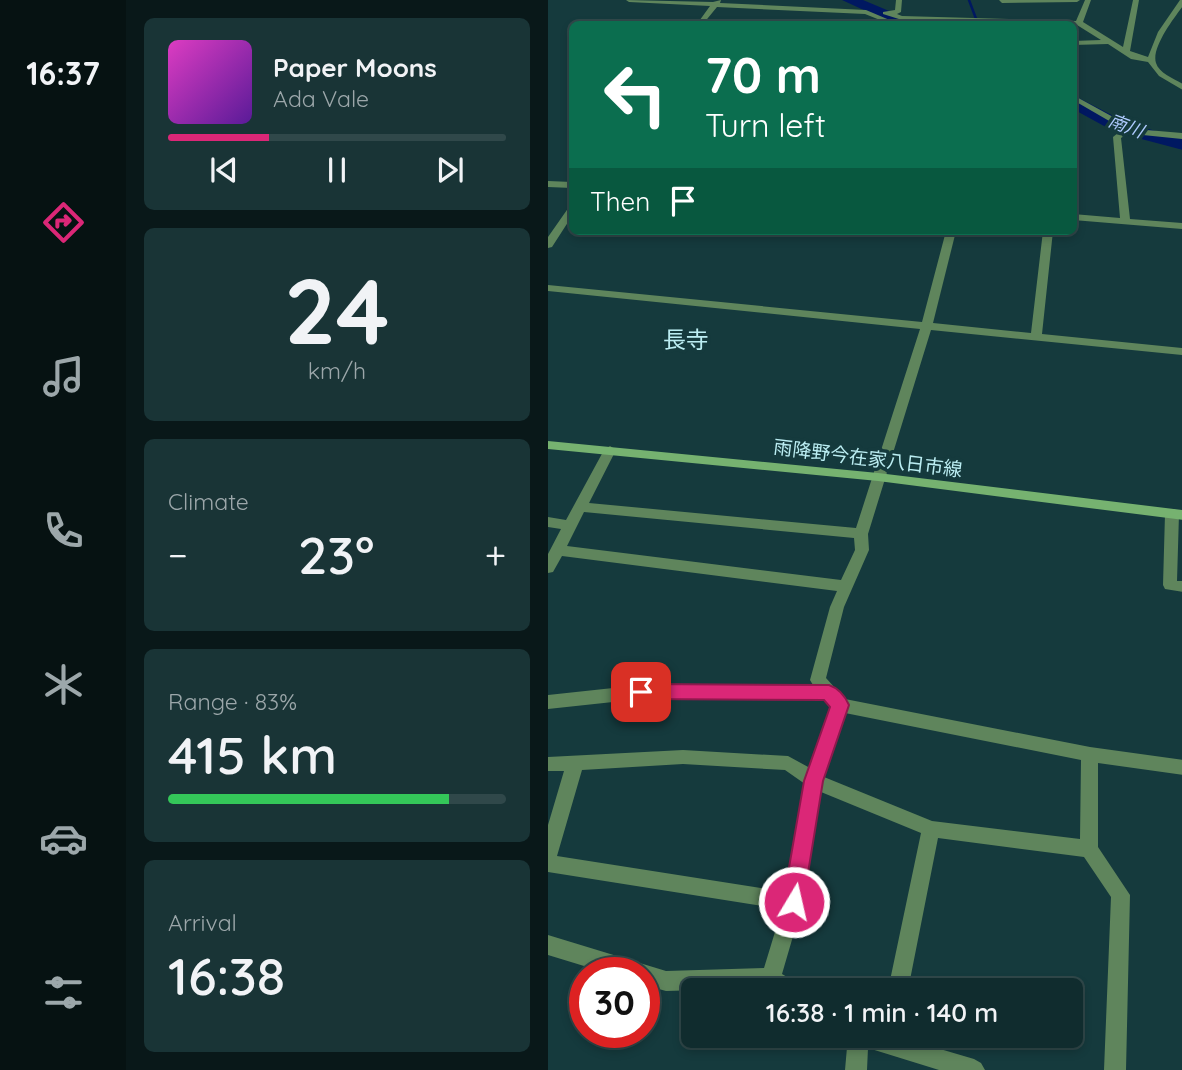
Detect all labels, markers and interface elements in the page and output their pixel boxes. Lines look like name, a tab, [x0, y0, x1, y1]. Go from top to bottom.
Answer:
text: 70 m	[705, 44, 821, 105]
icon: left	[590, 49, 681, 140]
text: Paper Moons	[273, 51, 437, 84]
text: 16:37	[26, 53, 100, 93]
text: Ada Vale	[273, 84, 369, 113]
text: Turn left	[705, 105, 826, 145]
water label: 南川	[1105, 108, 1149, 143]
icon: previous	[205, 151, 243, 189]
icon: pause	[318, 151, 356, 189]
icon: next	[431, 151, 469, 189]
icon: arrive	[664, 182, 702, 220]
text: Then	[590, 185, 650, 218]
icon: directions	[39, 198, 88, 247]
text: 24	[284, 253, 390, 367]
district label: 長寺	[663, 325, 709, 354]
icon: music	[39, 352, 88, 401]
text: km/h	[308, 356, 366, 385]
street label: 雨降野今在家八日市線	[772, 435, 964, 481]
text: Climate	[168, 487, 249, 516]
icon: phone	[39, 506, 88, 555]
text: 23°	[298, 522, 374, 587]
text: −	[168, 531, 188, 579]
text: +	[485, 531, 506, 579]
icon: climate	[39, 660, 88, 709]
pin	[611, 662, 671, 722]
icon: arrive	[622, 673, 660, 711]
text: Range · 83%	[168, 687, 297, 716]
text: 415 km	[168, 722, 337, 787]
icon: car	[39, 814, 88, 863]
position arrow	[757, 865, 831, 939]
text: Arrival	[168, 908, 237, 937]
text: 16:38	[168, 943, 285, 1008]
speed limit sign: 30	[569, 957, 660, 1048]
icon: filters	[39, 968, 88, 1017]
text: 16:38 · 1 min · 140 m	[766, 996, 998, 1029]

